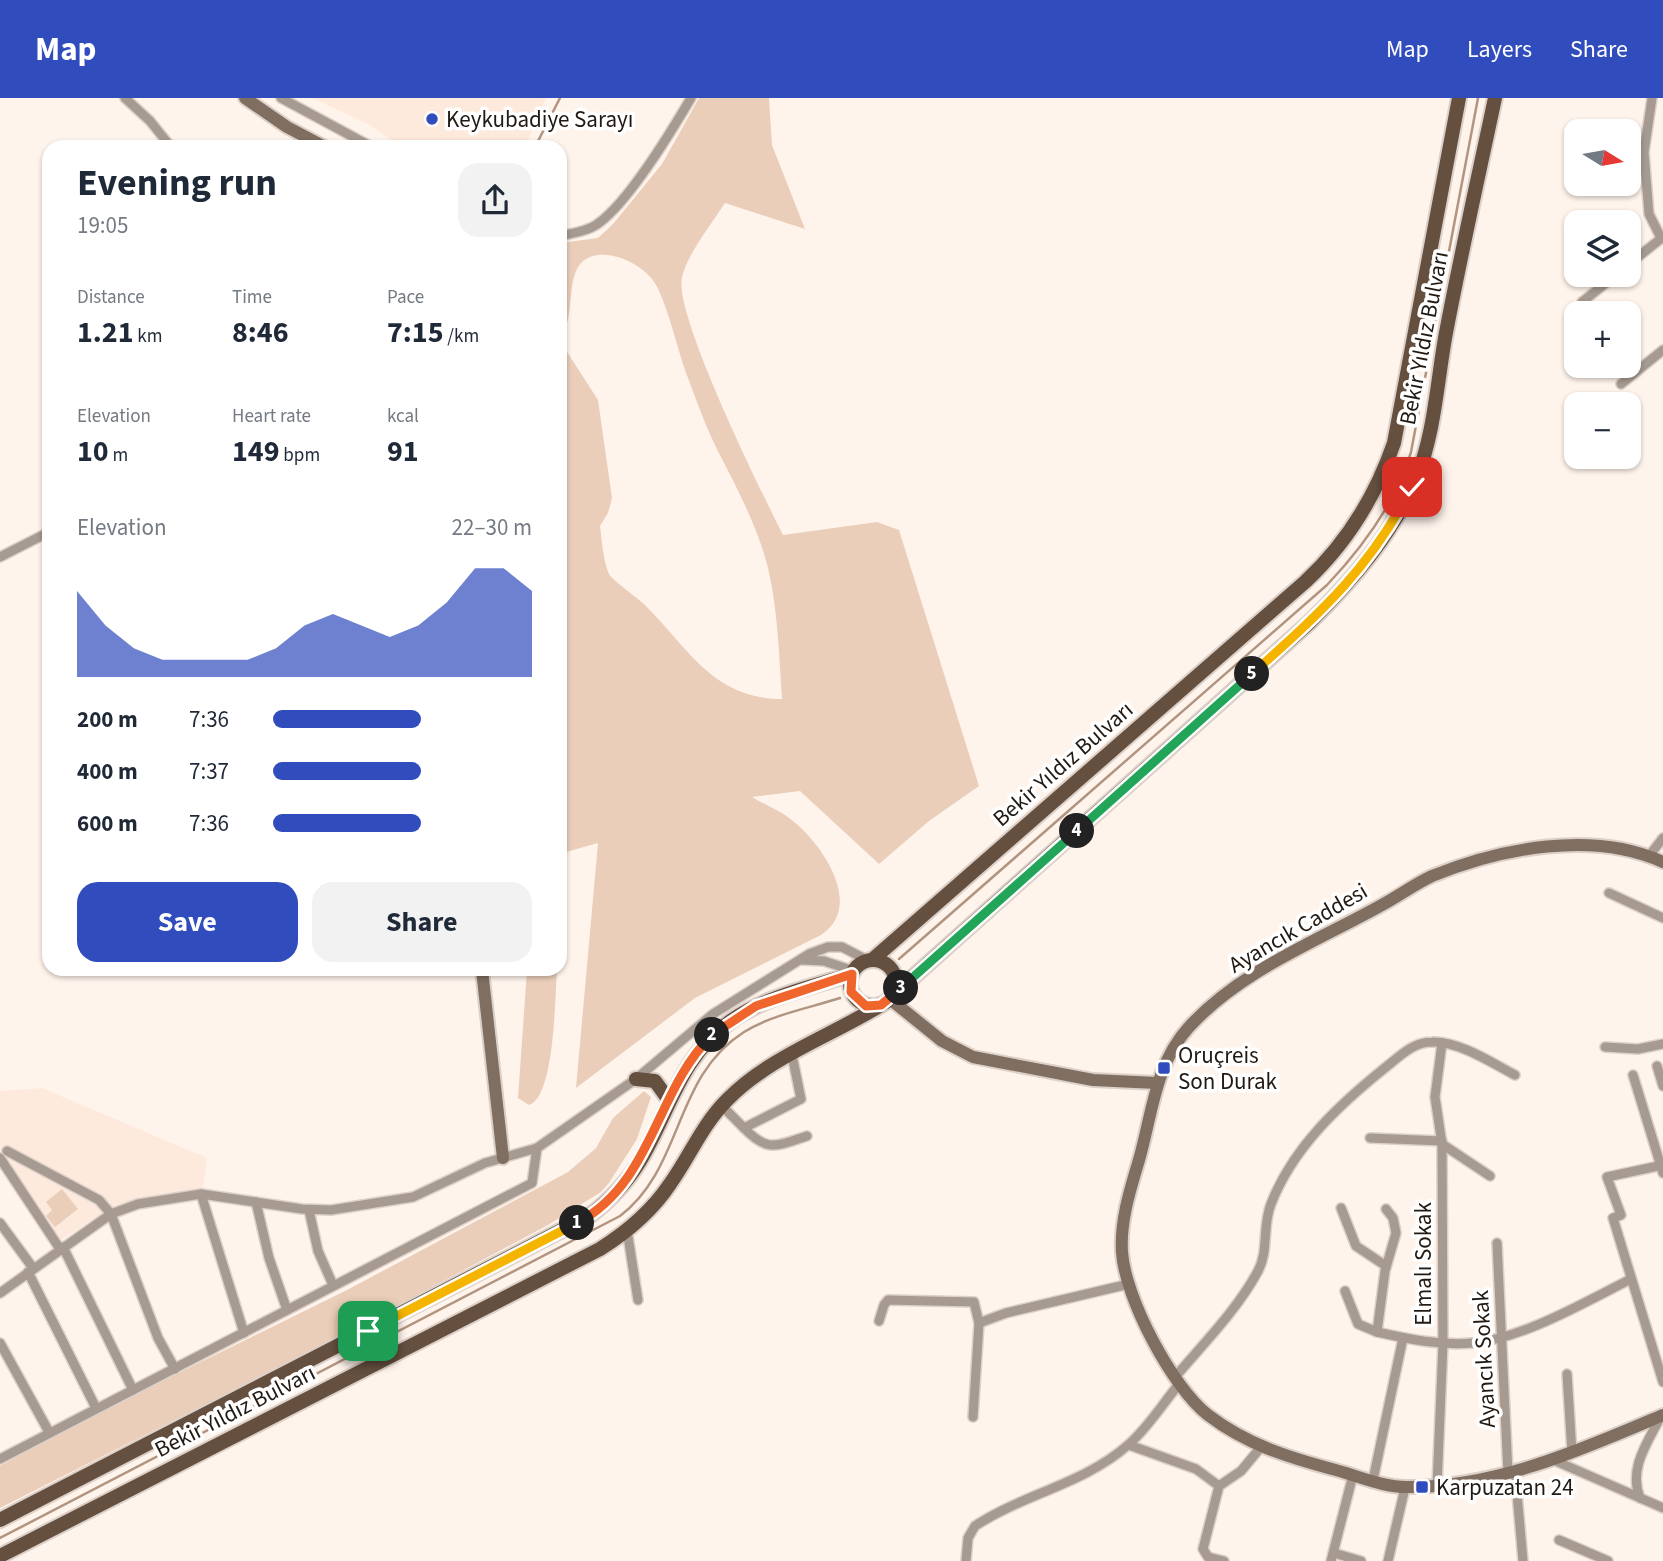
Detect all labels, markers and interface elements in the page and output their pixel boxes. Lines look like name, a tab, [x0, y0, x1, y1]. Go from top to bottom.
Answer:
text: Map	[35, 26, 96, 73]
text: Map	[1386, 32, 1429, 67]
text: Layers	[1467, 32, 1532, 67]
text: Share	[1570, 32, 1628, 67]
place label: Keykubadiye Sarayı	[446, 103, 633, 136]
marker: Keykubadiye Sarayı	[424, 111, 440, 127]
north arrow	[1564, 119, 1642, 196]
map controls	[1564, 119, 1641, 469]
text: Evening run	[77, 156, 277, 210]
button: share	[458, 163, 532, 237]
text: 19:05	[77, 209, 128, 242]
button: layers	[1564, 210, 1641, 287]
street label: Bekir Yıldız Bulvarı	[1391, 248, 1457, 428]
text: Distance	[77, 284, 145, 311]
text: Time	[232, 284, 272, 311]
text: Pace	[387, 284, 424, 311]
button: +	[1564, 301, 1641, 378]
text: 1.21	[77, 311, 134, 354]
text: 8:46	[232, 311, 289, 354]
text: 7:15	[387, 311, 444, 354]
text: km	[134, 323, 163, 350]
text: /km	[444, 323, 479, 350]
button: −	[1564, 392, 1641, 469]
text: Elevation	[77, 403, 151, 430]
text: Heart rate	[232, 403, 311, 430]
text: kcal	[387, 403, 419, 430]
text: 10	[77, 430, 109, 473]
text: 149	[232, 430, 280, 473]
text: 91	[387, 430, 419, 473]
text: m	[109, 442, 128, 469]
text: bpm	[280, 442, 320, 469]
pin	[1382, 457, 1442, 517]
icon: check	[1393, 468, 1431, 506]
text: Elevation	[77, 511, 167, 544]
text: 22–30 m	[452, 511, 532, 544]
pin: 5	[1234, 656, 1270, 692]
text: 5	[1246, 660, 1257, 687]
street label: Bekir Yıldız Bulvarı	[986, 694, 1140, 834]
text: 200 m	[77, 703, 138, 736]
text: 7:36	[189, 703, 229, 736]
text: 400 m	[77, 755, 138, 788]
text: 7:37	[189, 755, 229, 788]
text: 600 m	[77, 807, 138, 840]
text: 7:36	[189, 807, 229, 840]
pin: 4	[1060, 814, 1094, 848]
text: 4	[1071, 817, 1082, 844]
street label: Ayancık Caddesi	[1222, 875, 1374, 981]
button: Save	[77, 882, 298, 962]
button: Share	[312, 882, 532, 962]
pin: 3	[884, 970, 918, 1006]
text: 3	[895, 974, 906, 1001]
pin: 2	[694, 1018, 730, 1052]
text: 2	[706, 1021, 717, 1048]
place label: Oruçreis Son Durak	[1178, 1039, 1278, 1098]
marker: Oruçreis Son Durak	[1156, 1060, 1172, 1076]
street label: Elmalı Sokak	[1407, 1202, 1440, 1326]
pin: 1	[560, 1206, 594, 1240]
text: 1	[571, 1209, 582, 1236]
street label: Ayancık Sokak	[1464, 1289, 1504, 1429]
pin	[338, 1301, 398, 1361]
icon: arrive	[349, 1312, 387, 1350]
street label: Bekir Yıldız Bulvarı	[149, 1356, 321, 1466]
place label: Karpuzatan 24	[1436, 1471, 1574, 1504]
marker: Karpuzatan 24	[1414, 1479, 1430, 1495]

